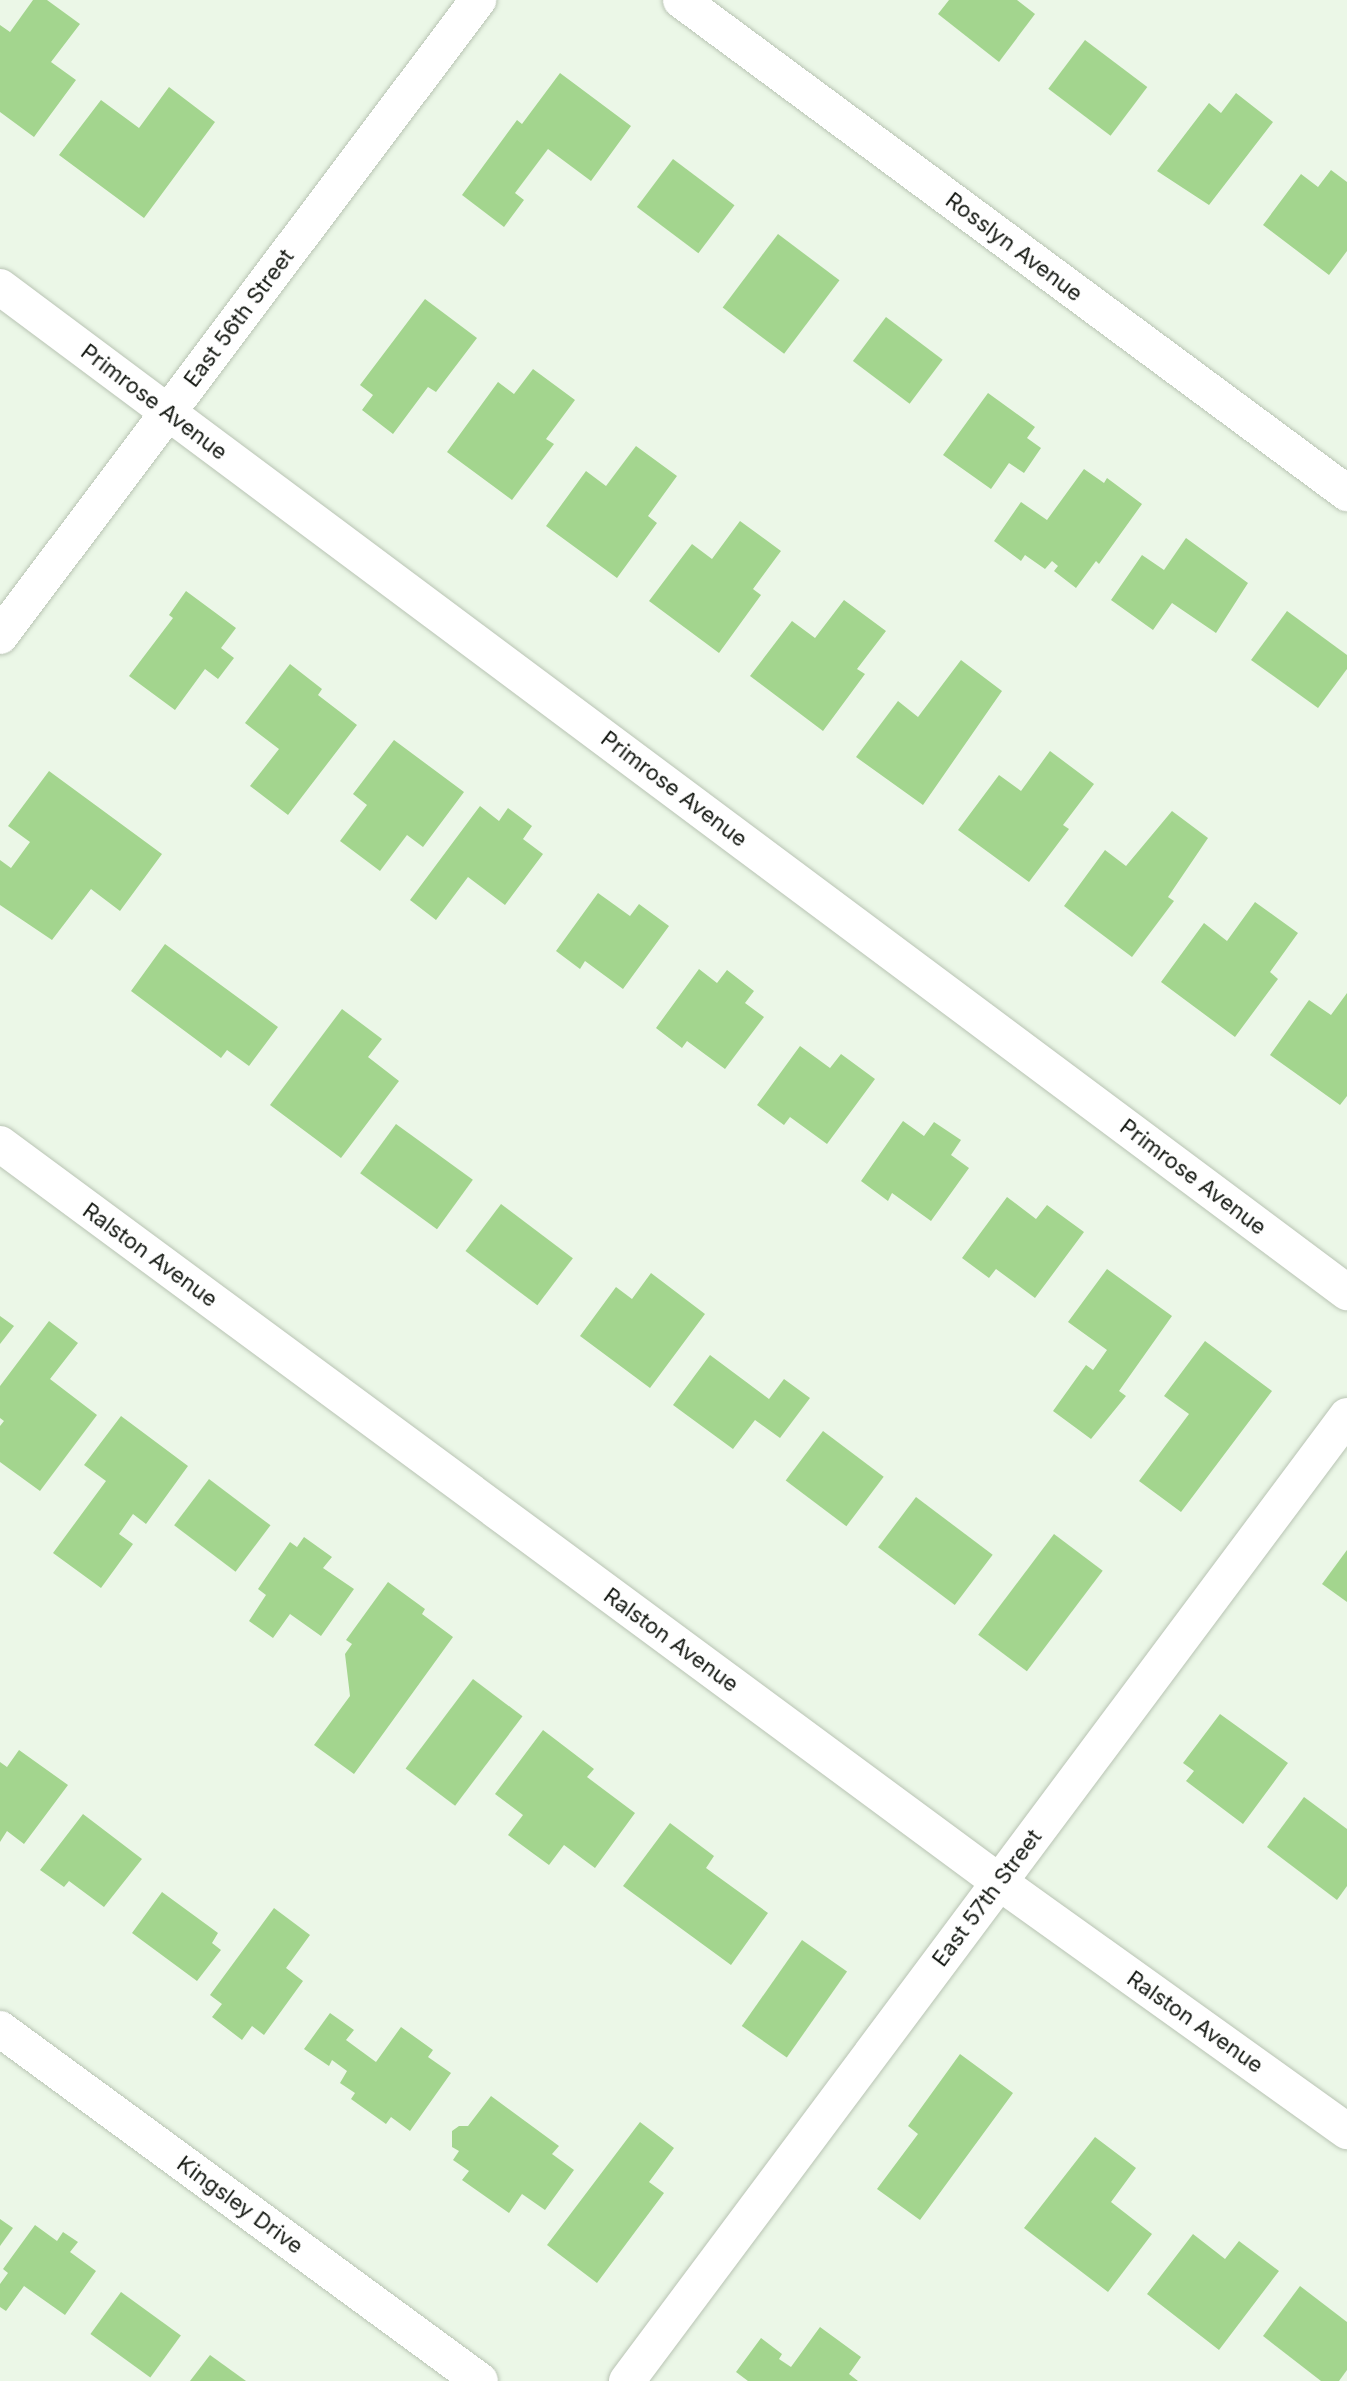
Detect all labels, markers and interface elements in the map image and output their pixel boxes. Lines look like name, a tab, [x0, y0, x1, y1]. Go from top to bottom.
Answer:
street label: Rosslyn Avenue	[940, 187, 1088, 307]
street label: East 56th Street	[178, 244, 300, 392]
street label: Primrose Avenue	[76, 338, 232, 466]
street label: Primrose Avenue	[596, 725, 752, 853]
street label: Primrose Avenue	[1115, 1113, 1271, 1241]
street label: Ralston Avenue	[78, 1197, 222, 1313]
street label: Ralston Avenue	[599, 1582, 743, 1698]
street label: East 57th Street	[927, 1824, 1047, 1972]
street label: Ralston Avenue	[1122, 1965, 1268, 2079]
street label: Kingsley Drive	[172, 2150, 308, 2260]

